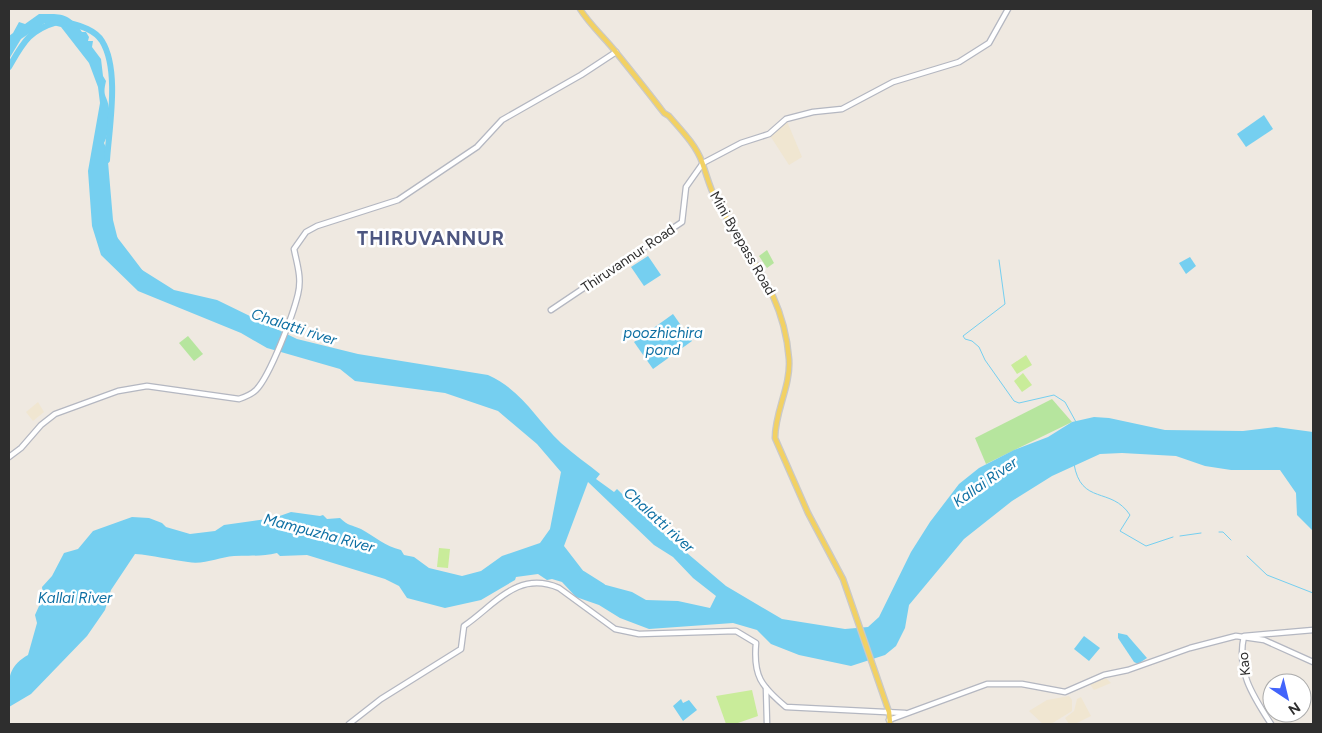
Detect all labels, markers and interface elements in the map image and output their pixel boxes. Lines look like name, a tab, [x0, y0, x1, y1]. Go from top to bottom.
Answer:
street label: Mini Byepass Road	[706, 188, 779, 298]
street label: Thiruvannur Road	[578, 221, 678, 296]
district label: THIRUVANNUR	[357, 227, 505, 250]
water label: Chalatti river	[249, 305, 340, 350]
water label: poozhichira pond	[623, 324, 703, 359]
water label: Kallai River	[949, 453, 1021, 511]
water label: Chalatti river	[620, 484, 699, 557]
water label: Mampuzha River	[262, 510, 377, 557]
water label: Kallai River	[38, 589, 113, 607]
street label: Kao	[1235, 651, 1254, 677]
north arrow	[1262, 673, 1312, 723]
text: N	[1285, 698, 1303, 718]

